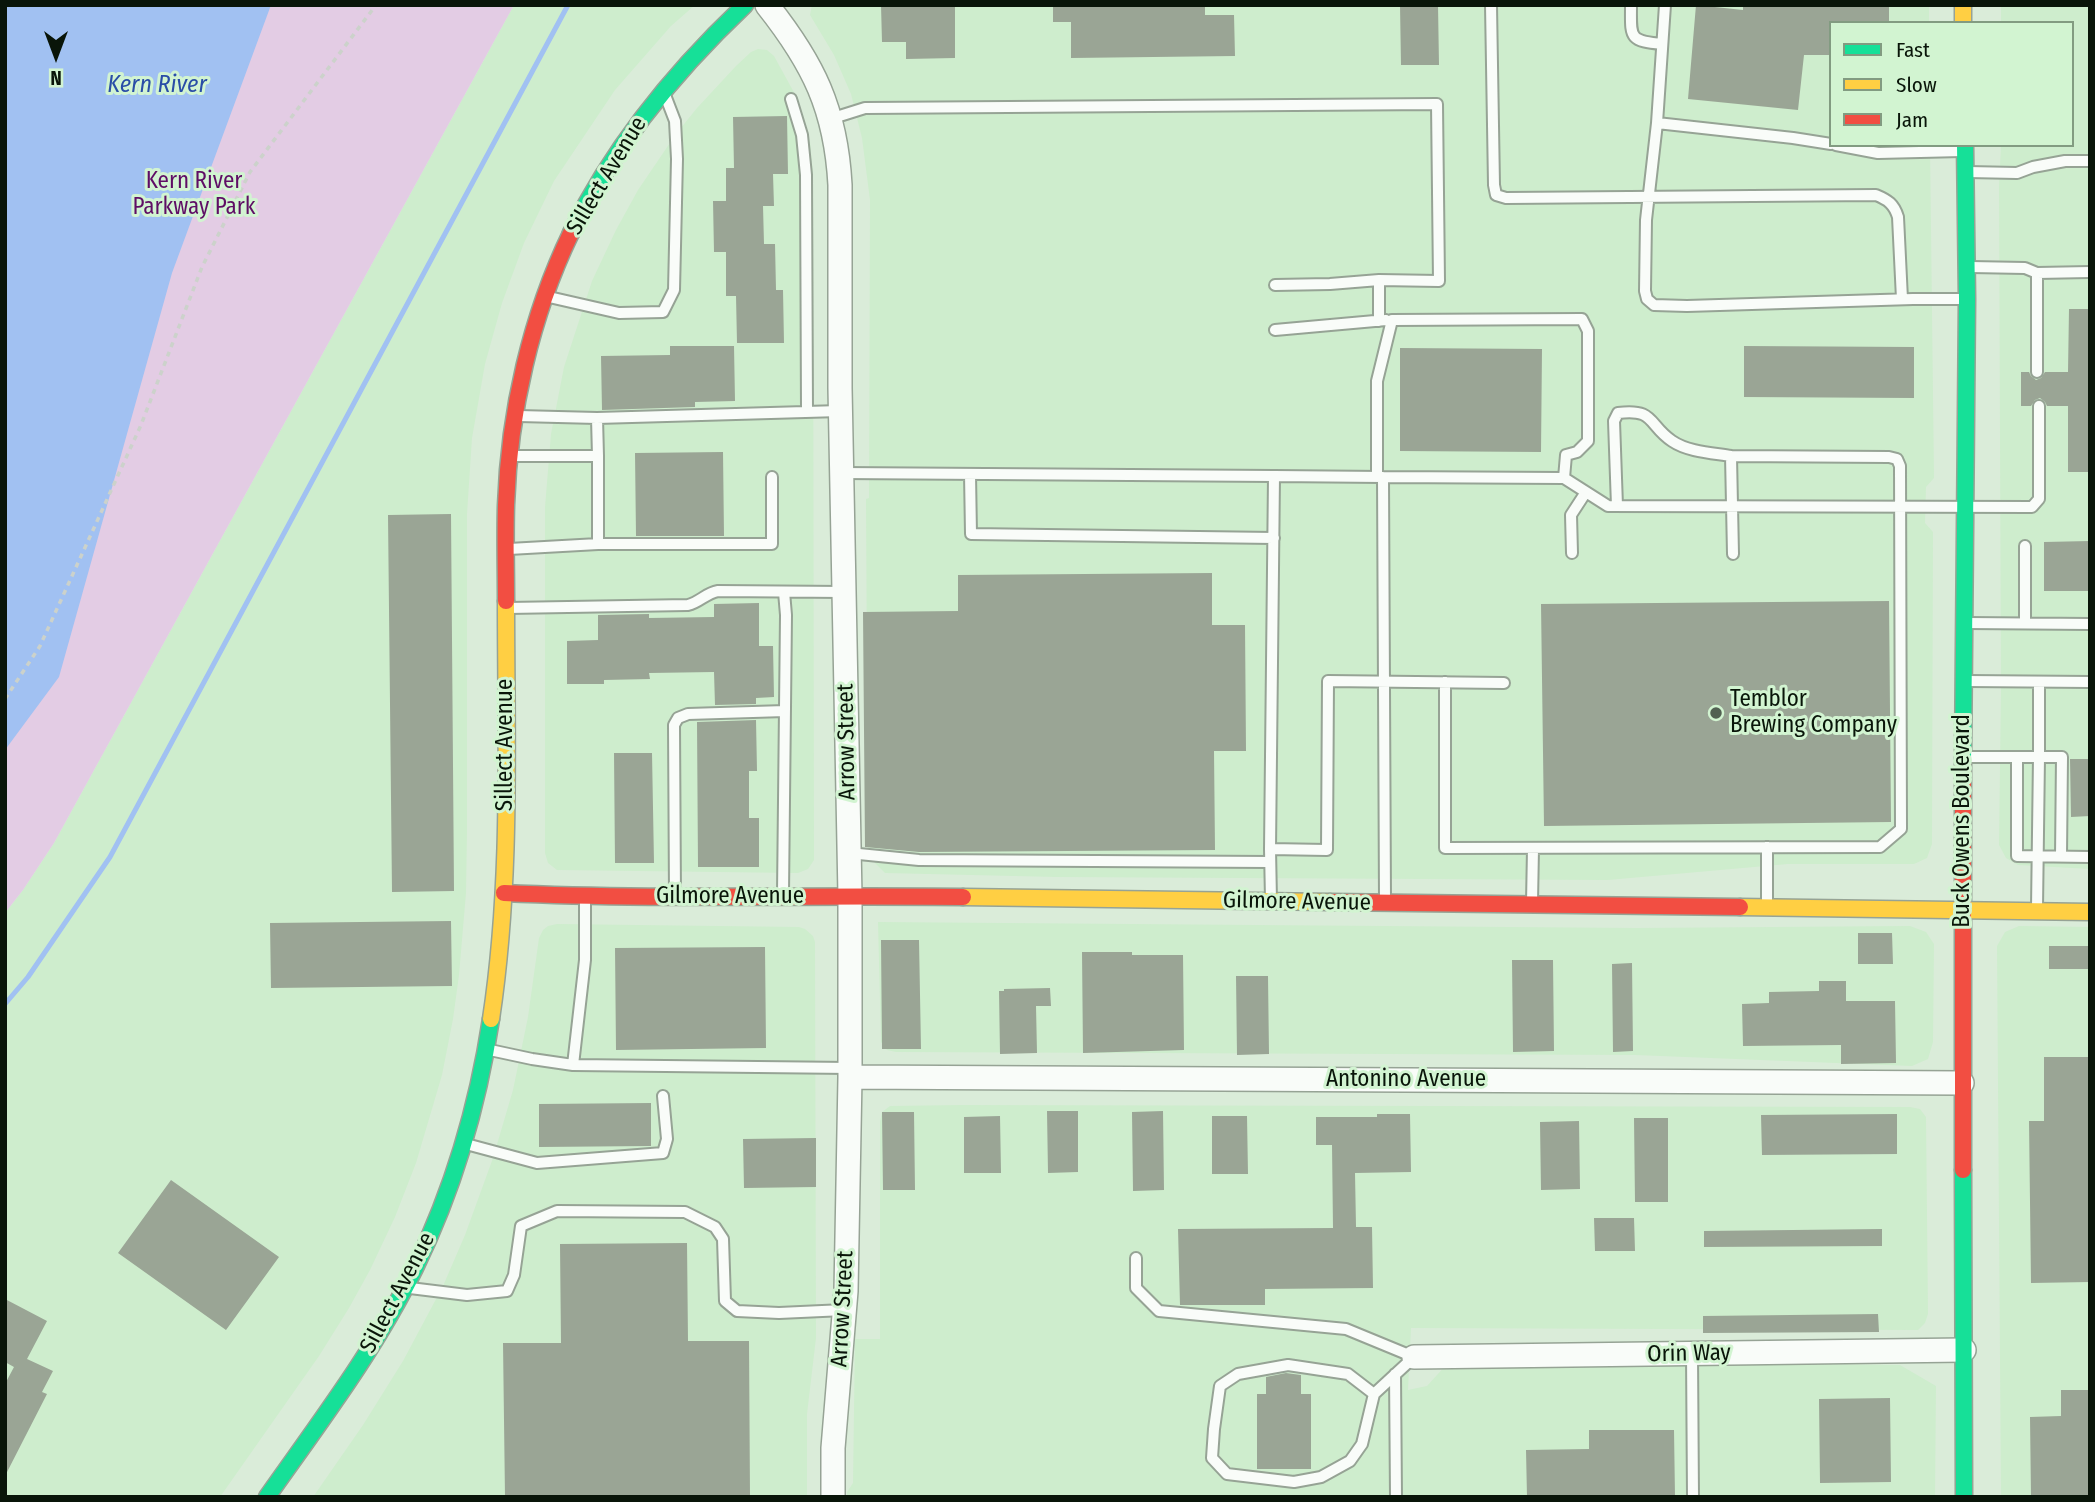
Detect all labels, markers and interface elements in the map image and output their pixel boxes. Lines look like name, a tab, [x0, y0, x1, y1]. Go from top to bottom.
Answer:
north arrow	[21, 21, 91, 91]
legend	[1829, 21, 2074, 147]
text: Fast	[1896, 37, 1930, 63]
text: N	[50, 66, 62, 89]
water label: Kern River	[107, 71, 207, 99]
text: Slow	[1896, 72, 1937, 98]
text: Jam	[1896, 107, 1928, 133]
street label: Sillect Avenue	[561, 112, 653, 240]
park label: Kern River Parkway Park	[132, 168, 256, 222]
street label: Sillect Avenue	[492, 679, 520, 811]
street label: Arrow Street	[832, 683, 862, 801]
place label: Temblor Brewing Company	[1730, 686, 1897, 740]
marker: Temblor Brewing Company	[1708, 705, 1724, 721]
street label: Buck Owens Boulevard	[1949, 714, 1977, 928]
street label: Gilmore Avenue	[656, 883, 804, 911]
street label: Gilmore Avenue	[1223, 887, 1371, 917]
street label: Antonino Avenue	[1326, 1066, 1486, 1094]
street label: Sillect Avenue	[355, 1228, 441, 1358]
street label: Arrow Street	[826, 1250, 860, 1368]
street label: Orin Way	[1647, 1339, 1731, 1369]

